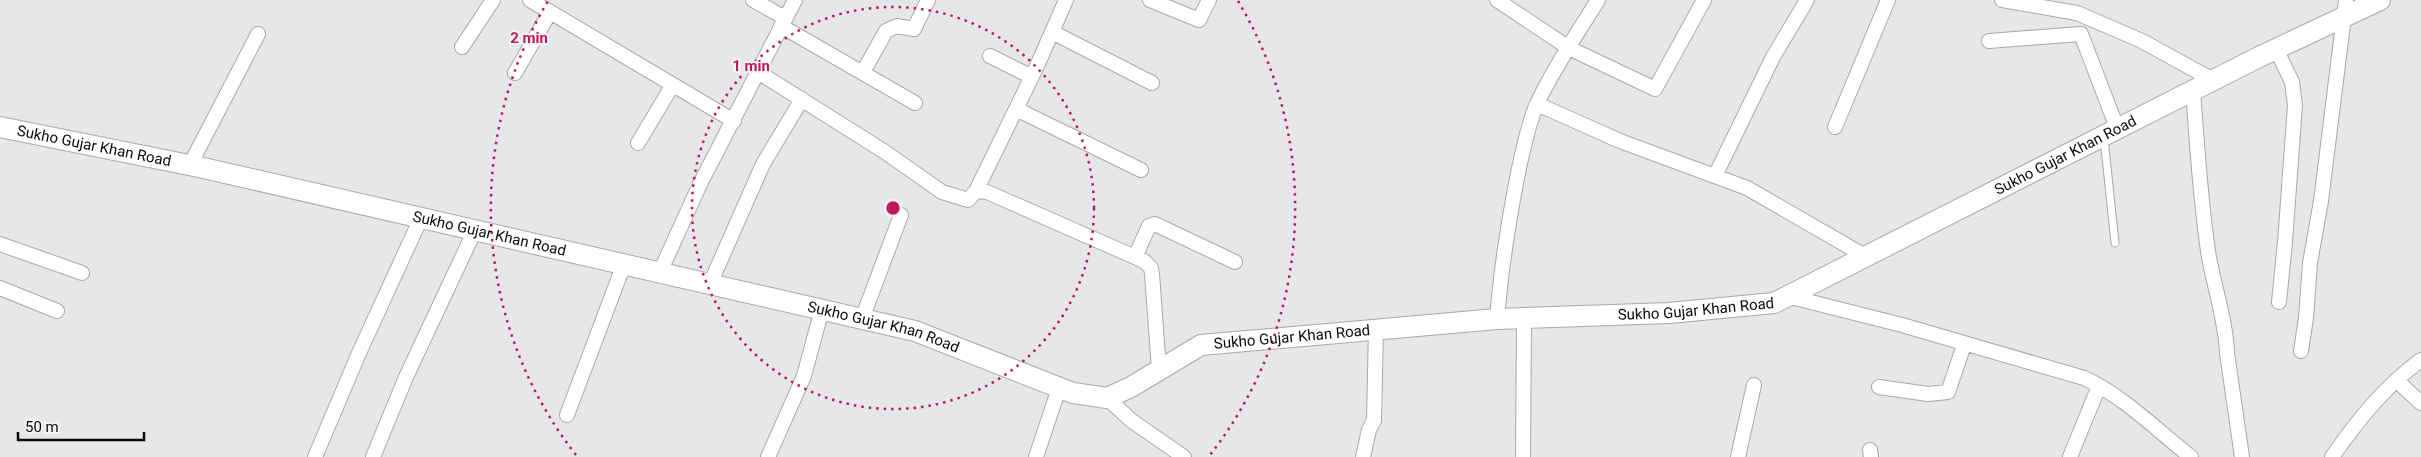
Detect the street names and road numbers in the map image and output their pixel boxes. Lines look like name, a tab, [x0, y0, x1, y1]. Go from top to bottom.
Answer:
street label: Sukho Gujar Khan Road	[1991, 112, 2139, 199]
street label: Sukho Gujar Khan Road	[15, 122, 173, 170]
street label: Sukho Gujar Khan Road	[411, 207, 568, 260]
street label: Sukho Gujar Khan Road	[1617, 294, 1775, 324]
street label: Sukho Gujar Khan Road	[806, 298, 962, 357]
street label: Sukho Gujar Khan Road	[1213, 321, 1371, 353]

